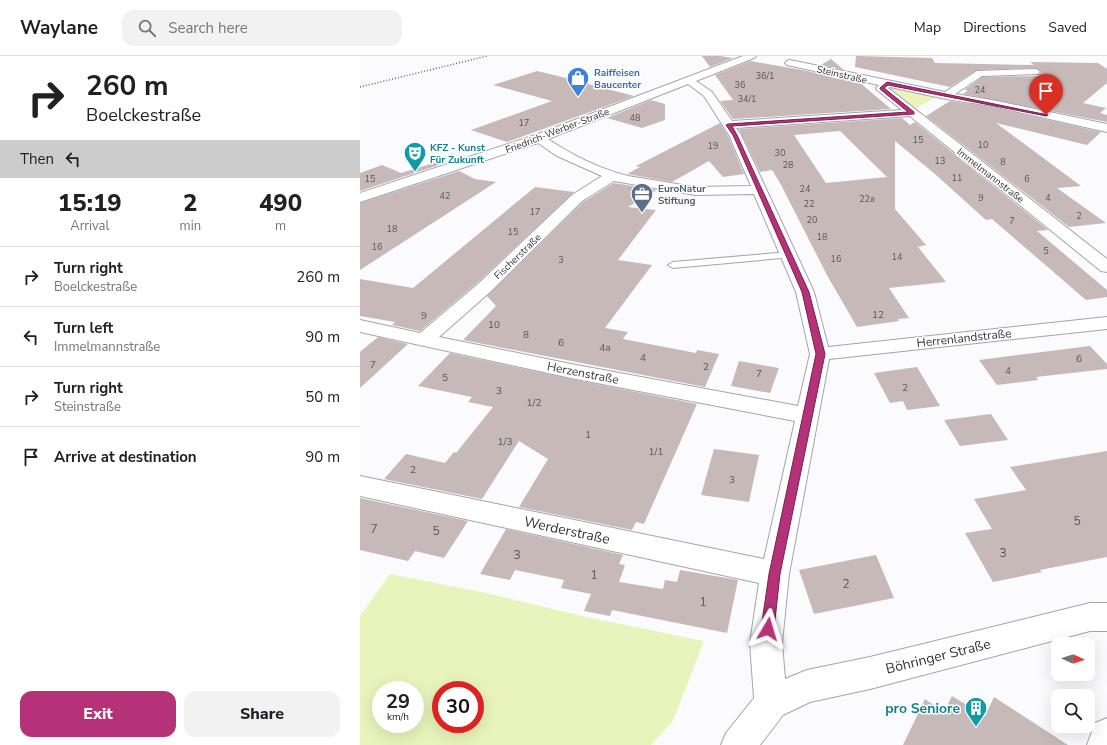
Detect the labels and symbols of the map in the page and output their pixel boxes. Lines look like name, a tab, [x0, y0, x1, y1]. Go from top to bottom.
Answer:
street label: Steinstraße	[815, 62, 868, 88]
shop icon: Raiffeisen Baucenter	[565, 65, 591, 98]
place label: Raiffeisen Baucenter	[594, 66, 641, 92]
house number: 36/1	[756, 70, 774, 82]
pin	[1029, 74, 1063, 115]
house number: 36	[735, 79, 745, 91]
house number: 24	[975, 84, 986, 96]
house number: 34/1	[738, 93, 756, 105]
street label: Friedrich-Werber-Straße	[503, 105, 611, 157]
house number: 48	[630, 112, 640, 124]
house number: 17	[519, 117, 529, 129]
house number: 15	[913, 134, 923, 146]
house number: 10	[978, 139, 988, 151]
theatre icon: KFZ - Kunst Für Zukunft	[402, 140, 428, 173]
house number: 19	[708, 140, 718, 152]
place label: KFZ - Kunst Für Zukunft	[430, 141, 485, 167]
street label: Immelmannstraße	[954, 145, 1027, 206]
house number: 30	[775, 147, 785, 159]
house number: 13	[935, 155, 945, 167]
house number: 8	[1000, 156, 1006, 168]
house number: 28	[783, 159, 793, 171]
house number: 11	[952, 172, 962, 184]
house number: 15	[365, 173, 375, 185]
house number: 6	[1024, 173, 1030, 185]
office icon: EuroNatur Stiftung	[629, 181, 655, 214]
place label: EuroNatur Stiftung	[658, 182, 706, 208]
house number: 24	[800, 183, 811, 195]
house number: 42	[440, 190, 450, 202]
house number: 9	[978, 192, 984, 204]
house number: 4	[1045, 192, 1051, 204]
house number: 22a	[859, 193, 875, 205]
house number: 22	[804, 198, 814, 210]
house number: 17	[530, 206, 540, 218]
house number: 2	[1076, 210, 1082, 222]
house number: 20	[807, 214, 817, 226]
house number: 7	[1009, 215, 1015, 227]
house number: 18	[387, 223, 397, 235]
house number: 15	[508, 226, 518, 238]
street label: Fischerstraße	[491, 231, 544, 283]
house number: 18	[817, 231, 827, 243]
house number: 16	[372, 241, 382, 253]
house number: 5	[1043, 245, 1049, 257]
house number: 14	[892, 251, 903, 263]
house number: 16	[831, 253, 841, 265]
house number: 3	[558, 254, 564, 266]
house number: 12	[872, 308, 884, 322]
house number: 9	[421, 309, 427, 323]
house number: 10	[488, 318, 500, 332]
street label: Herrenlandstraße	[916, 325, 1012, 351]
house number: 8	[523, 328, 529, 342]
house number: 6	[558, 336, 564, 350]
house number: 4a	[599, 341, 611, 355]
house number: 4	[640, 351, 646, 365]
house number: 6	[1076, 352, 1082, 366]
house number: 7	[370, 358, 376, 372]
street label: Herzenstraße	[546, 358, 620, 388]
house number: 2	[703, 360, 709, 374]
house number: 4	[1005, 364, 1011, 378]
house number: 7	[756, 367, 762, 381]
house number: 5	[442, 371, 448, 385]
house number: 2	[902, 381, 908, 395]
house number: 3	[496, 384, 502, 398]
house number: 1/2	[527, 396, 541, 410]
house number: 1	[585, 428, 591, 442]
house number: 1/3	[498, 435, 512, 449]
house number: 1/1	[649, 445, 663, 459]
house number: 2	[410, 463, 416, 477]
house number: 3	[729, 473, 735, 487]
street label: Werderstraße	[522, 512, 612, 549]
house number: 5	[1073, 513, 1081, 529]
house number: 7	[370, 521, 378, 537]
house number: 5	[432, 523, 440, 539]
house number: 3	[999, 545, 1007, 561]
house number: 3	[513, 547, 521, 563]
house number: 1	[590, 567, 598, 583]
house number: 2	[842, 576, 850, 592]
house number: 1	[699, 594, 707, 610]
position arrow	[747, 608, 789, 650]
street label: Böhringer Straße	[884, 634, 993, 679]
north arrow	[1051, 637, 1095, 681]
speed limit sign: 30	[432, 681, 484, 733]
building icon: pro Seniore	[963, 695, 989, 728]
place label: pro Seniore	[885, 699, 960, 718]

